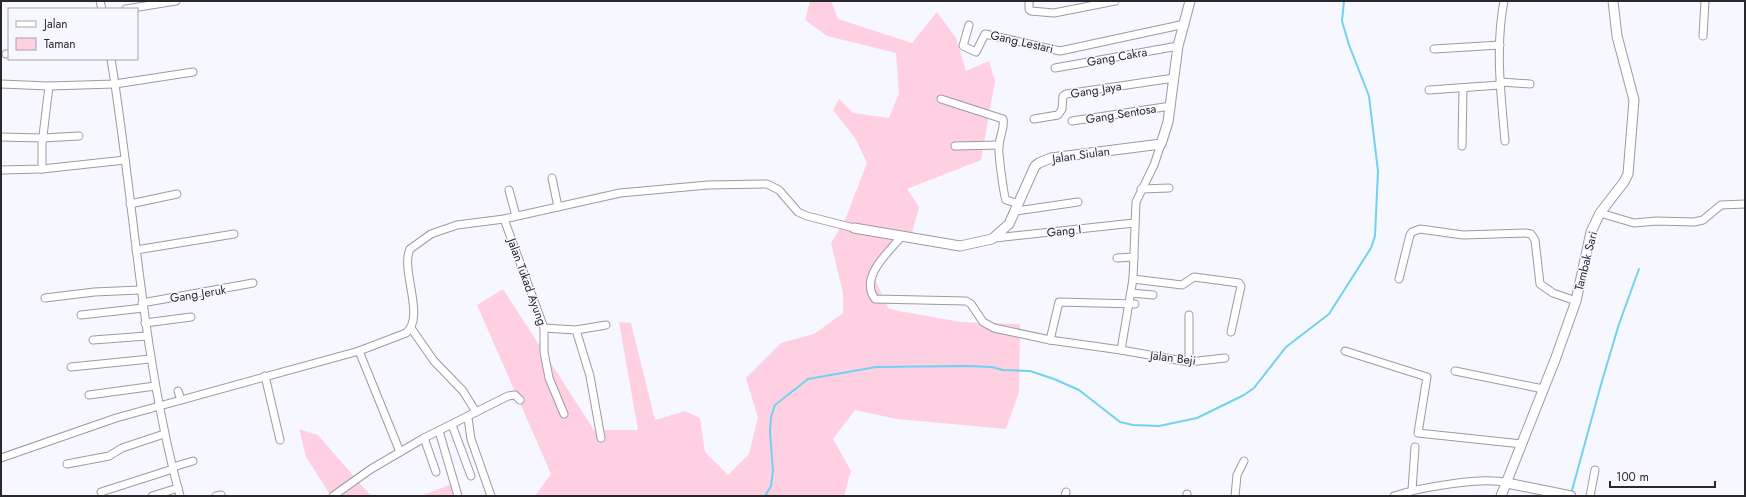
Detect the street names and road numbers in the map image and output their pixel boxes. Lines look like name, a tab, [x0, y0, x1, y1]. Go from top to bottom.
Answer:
street label: Gang Lestari	[989, 26, 1055, 58]
street label: Gang Cakra	[1085, 43, 1149, 71]
street label: Gang Jaya	[1069, 77, 1123, 103]
street label: Gang Sentosa	[1085, 100, 1158, 128]
street label: Jalan Siulan	[1049, 142, 1111, 168]
street label: Gang I	[1046, 220, 1082, 242]
street label: Tambak Sari	[1570, 229, 1602, 293]
street label: Jalan Tukad Ayung	[502, 234, 551, 328]
street label: Gang Jeruk	[169, 281, 228, 307]
street label: Jalan Beji	[1147, 346, 1197, 370]

